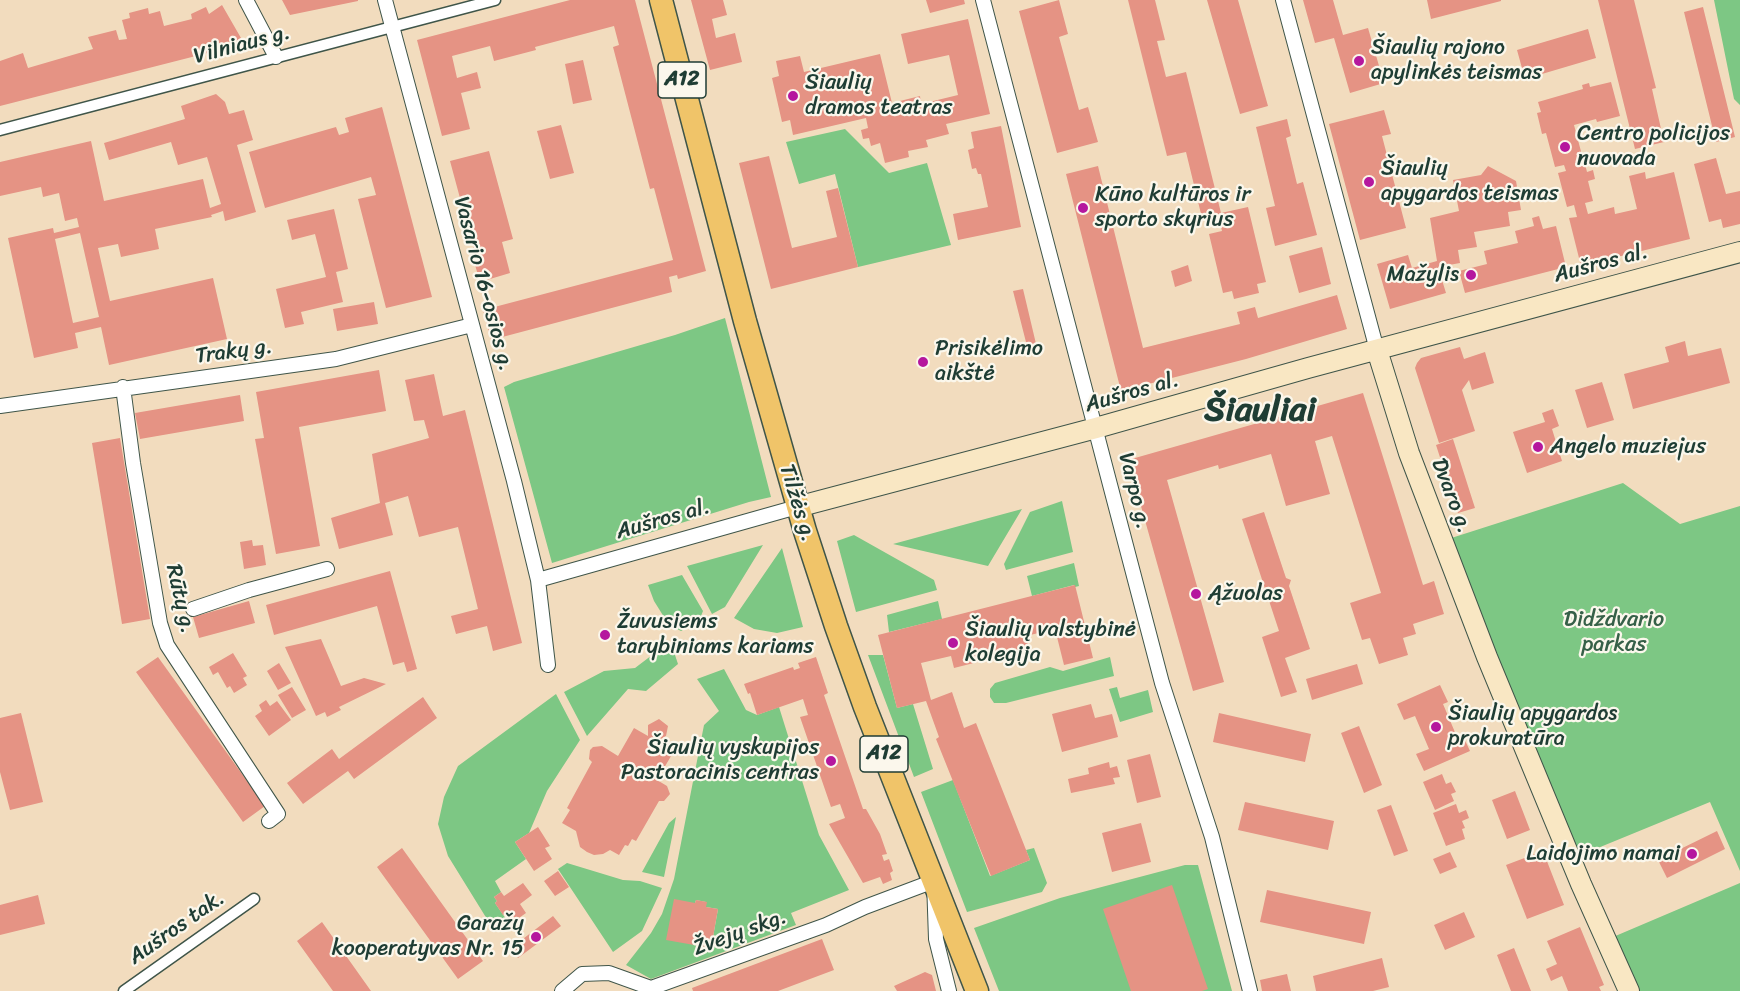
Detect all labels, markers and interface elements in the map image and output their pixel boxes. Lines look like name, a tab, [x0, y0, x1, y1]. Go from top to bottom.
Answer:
street label: Vilniaus g.	[191, 19, 293, 71]
place label: Šiaulių rajono apylinkės teismas	[1371, 35, 1542, 86]
marker: Šiaulių rajono apylinkės teismas	[1352, 54, 1366, 68]
road number: A12	[658, 62, 706, 98]
place label: Šiaulių dramos teatras	[805, 70, 952, 122]
marker: Šiaulių dramos teatras	[786, 89, 800, 103]
place label: Centro policijos nuovada	[1577, 121, 1730, 172]
marker: Centro policijos nuovada	[1558, 140, 1572, 154]
place label: Šiaulių apygardos teismas	[1381, 156, 1559, 208]
marker: Šiaulių apygardos teismas	[1362, 175, 1376, 189]
place label: Kūno kultūros ir sporto skyrius	[1095, 182, 1250, 234]
street label: Vasario 16-osios g.	[447, 194, 519, 374]
marker: Kūno kultūros ir sporto skyrius	[1076, 201, 1090, 215]
street label: Aušros al.	[1551, 239, 1651, 289]
place label: Mažylis	[1387, 262, 1459, 288]
marker: Mažylis	[1464, 268, 1478, 282]
street label: Trakų g.	[194, 334, 274, 370]
place label: Prisikėlimo aikštė	[935, 336, 1043, 388]
marker: Prisikėlimo aikštė	[916, 355, 930, 369]
street label: Aušros al.	[1082, 367, 1182, 419]
district label: Šiauliai	[1204, 391, 1316, 431]
place label: Angelo muziejus	[1550, 434, 1706, 460]
marker: Angelo muziejus	[1531, 440, 1545, 454]
street label: Varpo g.	[1112, 450, 1156, 532]
street label: Dvaro g.	[1425, 455, 1477, 537]
street label: Tilžės g.	[773, 461, 821, 545]
street label: Aušros al.	[613, 494, 713, 546]
street label: Rūtų g.	[159, 562, 201, 636]
place label: Ąžuolas	[1208, 581, 1283, 607]
marker: Ąžuolas	[1189, 587, 1203, 601]
park label: Didždvario parkas	[1564, 607, 1664, 658]
place label: Žuvusiems tarybiniams kariams	[617, 609, 814, 660]
place label: Šiaulių valstybinė kolegija	[965, 617, 1136, 668]
marker: Žuvusiems tarybiniams kariams	[598, 628, 612, 642]
marker: Šiaulių valstybinė kolegija	[946, 636, 960, 650]
place label: Šiaulių apygardos prokuratūra	[1448, 701, 1617, 752]
marker: Šiaulių apygardos prokuratūra	[1429, 720, 1443, 734]
place label: Šiaulių vyskupijos Pastoracinis centras	[621, 735, 819, 786]
road number: A12	[860, 736, 908, 772]
marker: Šiaulių vyskupijos Pastoracinis centras	[824, 754, 838, 768]
place label: Laidojimo namai	[1526, 841, 1680, 867]
marker: Laidojimo namai	[1685, 847, 1699, 861]
street label: Aušros tak.	[124, 885, 230, 971]
street label: Žvejų skg.	[690, 904, 790, 962]
place label: Garažų kooperatyvas Nr. 15	[332, 911, 524, 962]
marker: Garažų kooperatyvas Nr. 15	[529, 930, 543, 944]

